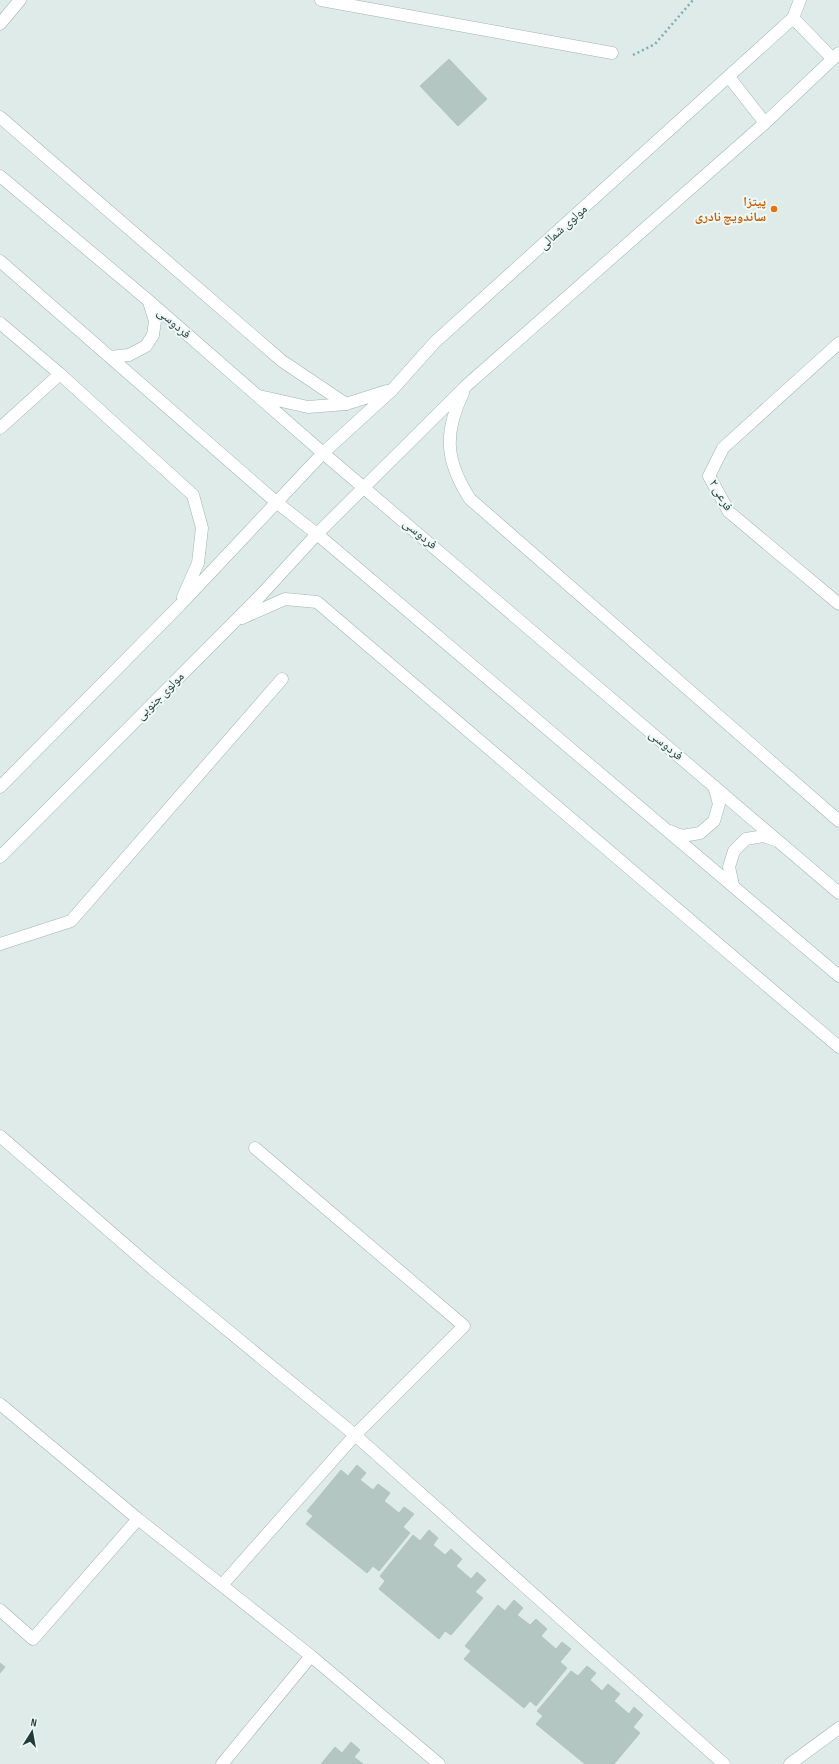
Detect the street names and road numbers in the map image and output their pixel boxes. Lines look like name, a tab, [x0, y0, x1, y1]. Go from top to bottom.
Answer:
street label: مولوی شمالی	[535, 201, 591, 253]
street label: فردوسی	[154, 304, 194, 342]
street label: فرعی ۲	[706, 476, 736, 514]
street label: فردوسی	[400, 515, 440, 553]
street label: مولوی جنوبی	[133, 669, 187, 723]
street label: فردوسی	[646, 726, 686, 764]

